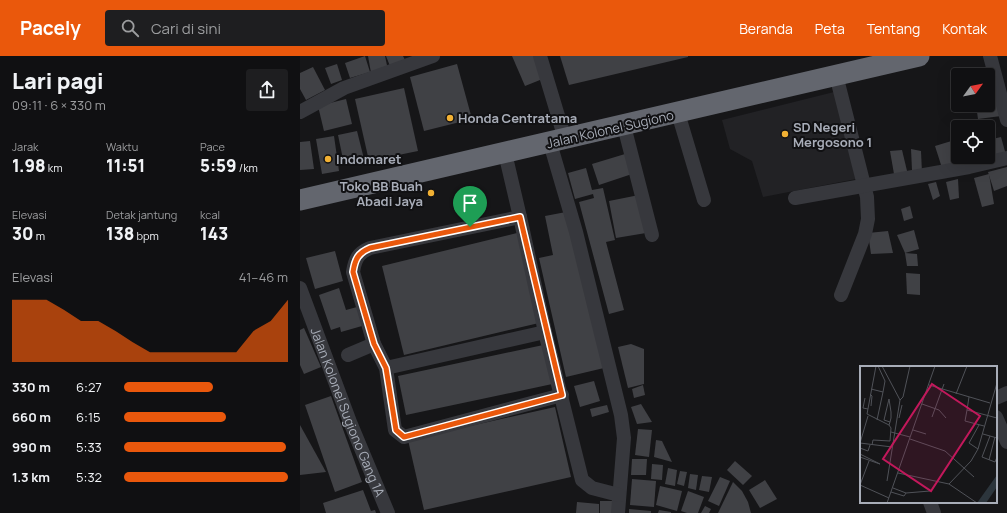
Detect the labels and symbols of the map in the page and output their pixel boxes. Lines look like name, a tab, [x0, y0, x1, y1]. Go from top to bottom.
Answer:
north arrow	[951, 68, 995, 112]
street label: Jalan Kolonel Sugiono	[545, 106, 676, 152]
place label: Honda Centratama	[458, 109, 577, 127]
marker: Honda Centratama	[445, 113, 455, 123]
place label: SD Negeri Mergosono 1	[793, 118, 872, 151]
marker: SD Negeri Mergosono 1	[780, 129, 790, 139]
place label: Indomaret	[336, 150, 402, 168]
marker: Indomaret	[323, 154, 333, 164]
place label: Toko BB Buah Abadi Jaya	[340, 177, 423, 210]
pin	[453, 186, 487, 227]
marker: Toko BB Buah Abadi Jaya	[426, 188, 436, 198]
street label: Jalan Kolonel Sugiono Gang 1A	[307, 325, 389, 499]
inset map	[860, 366, 997, 503]

